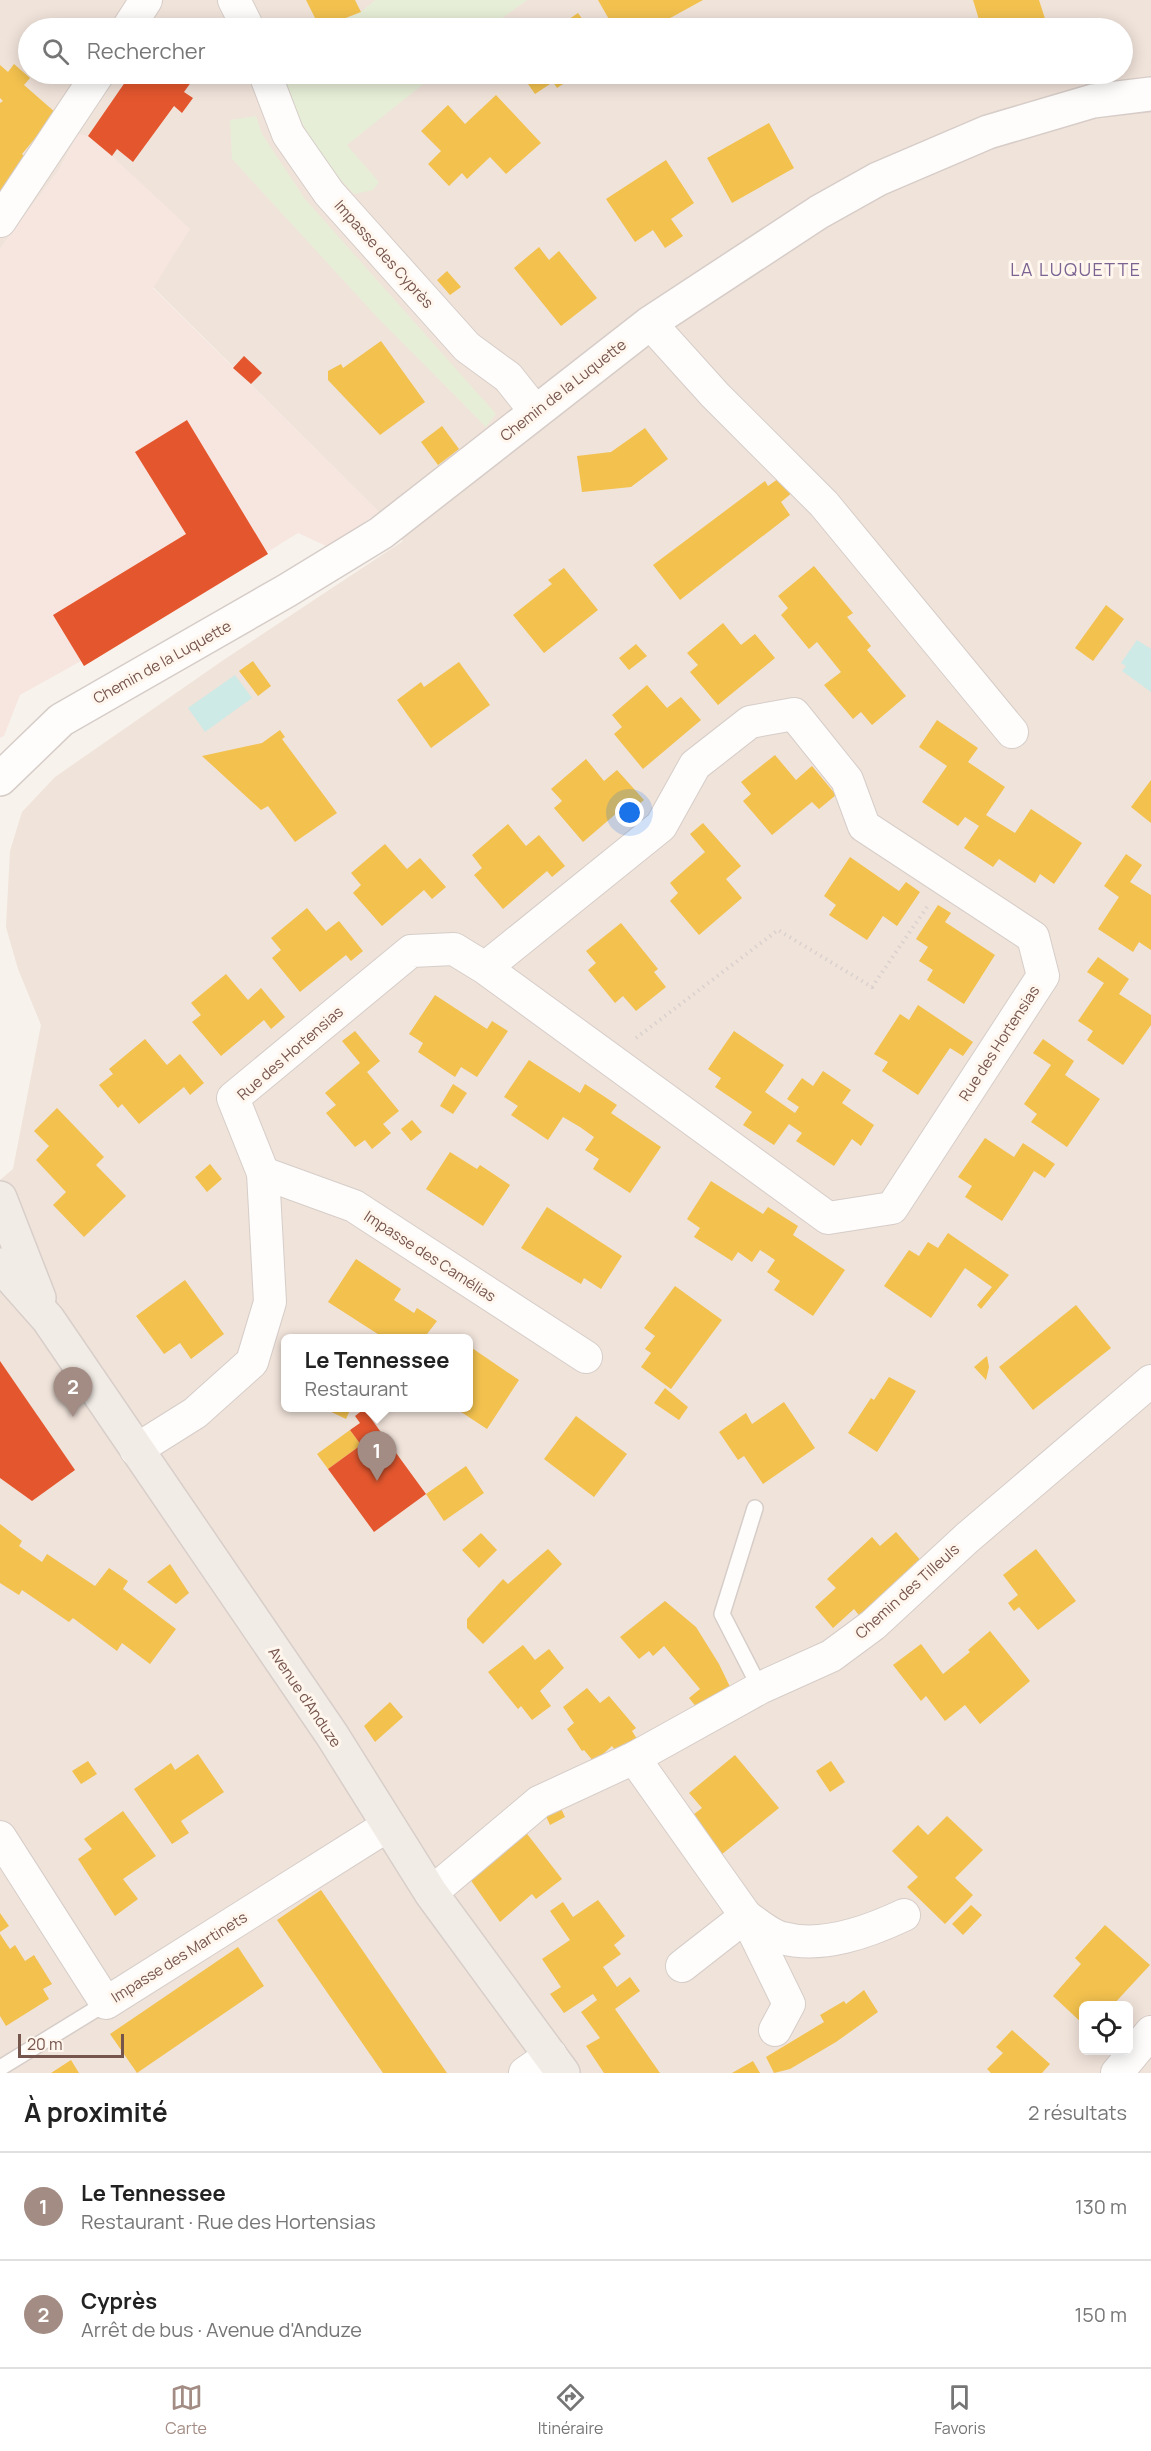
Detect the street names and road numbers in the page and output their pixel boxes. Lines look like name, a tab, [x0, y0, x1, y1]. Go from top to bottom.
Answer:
street label: Impasse des Cyprès	[330, 195, 438, 313]
street label: Chemin de la Luquette	[496, 334, 631, 446]
street label: Chemin de la Luquette	[89, 615, 235, 709]
street label: Rue des Hortensias	[954, 981, 1044, 1105]
street label: Rue des Hortensias	[233, 1001, 348, 1105]
street label: Impasse des Camélias	[360, 1205, 500, 1307]
street label: Chemin des Tilleuls	[850, 1538, 964, 1643]
street label: Avenue d'Anduze	[264, 1643, 347, 1752]
street label: Impasse des Martinets	[107, 1906, 251, 2007]

